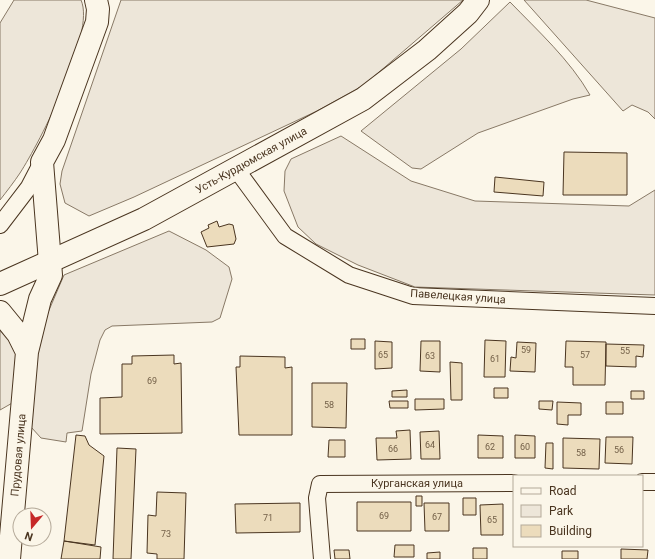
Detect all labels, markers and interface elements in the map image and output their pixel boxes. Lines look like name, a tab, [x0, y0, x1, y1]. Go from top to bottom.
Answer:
street label: Усть-Курдюмская улица	[193, 124, 309, 196]
street label: Павелецкая улица	[410, 287, 506, 306]
house number: 59	[521, 345, 531, 355]
house number: 55	[620, 346, 630, 356]
house number: 65	[378, 350, 388, 360]
house number: 57	[580, 350, 590, 360]
house number: 63	[425, 351, 435, 361]
house number: 61	[490, 354, 500, 364]
house number: 69	[147, 376, 157, 386]
house number: 58	[324, 400, 334, 410]
street label: Прудовая улица	[8, 413, 29, 497]
house number: 64	[425, 440, 435, 450]
house number: 62	[485, 442, 495, 452]
house number: 60	[520, 442, 530, 452]
house number: 66	[388, 444, 398, 454]
house number: 56	[614, 445, 624, 455]
house number: 58	[576, 448, 586, 458]
legend	[513, 475, 643, 547]
street label: Курганская улица	[371, 477, 463, 490]
text: Road	[549, 484, 577, 498]
text: Park	[549, 504, 574, 518]
north arrow	[12, 507, 52, 547]
house number: 69	[379, 511, 389, 521]
house number: 67	[432, 512, 442, 522]
house number: 71	[263, 513, 273, 523]
house number: 65	[487, 515, 497, 525]
text: Building	[549, 524, 592, 538]
text: N	[23, 528, 35, 543]
house number: 73	[161, 529, 171, 539]

